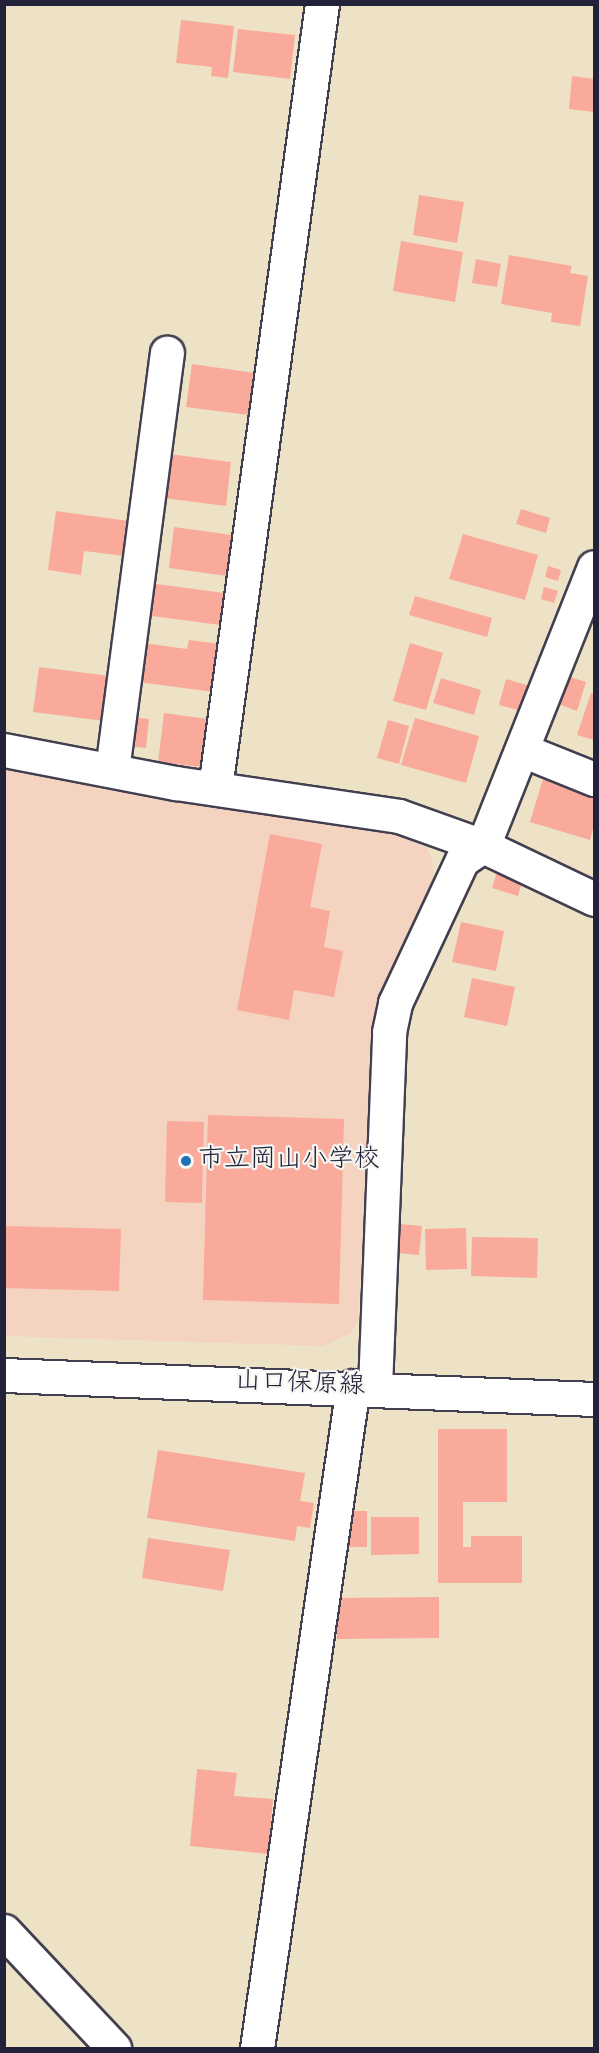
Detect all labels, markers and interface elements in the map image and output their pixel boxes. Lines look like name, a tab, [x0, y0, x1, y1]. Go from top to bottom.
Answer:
place label: 市立岡山小学校	[198, 1145, 380, 1177]
marker: 市立岡山小学校	[179, 1154, 193, 1168]
street label: 山口保原線	[234, 1367, 366, 1403]

